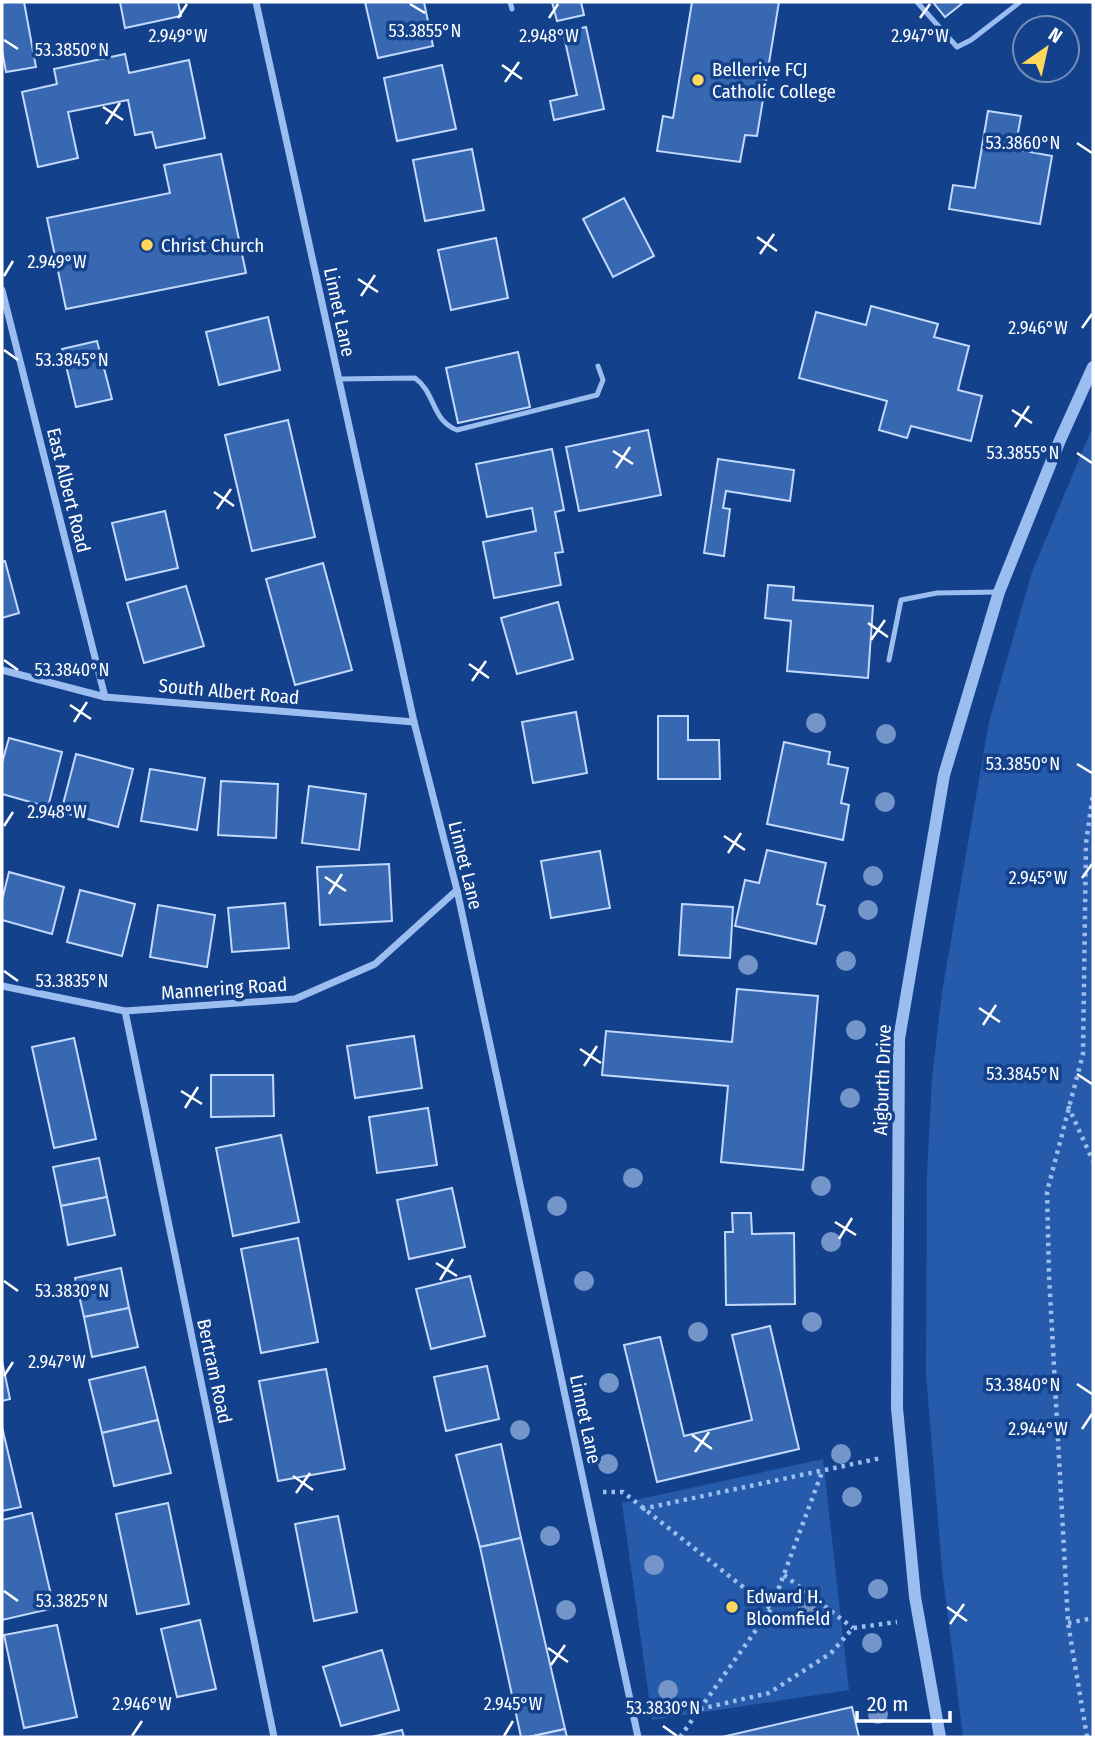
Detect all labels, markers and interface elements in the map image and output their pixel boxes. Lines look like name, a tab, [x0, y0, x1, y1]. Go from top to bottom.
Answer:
north arrow	[1011, 14, 1081, 84]
text: 53.3855°N	[389, 20, 461, 42]
text: N	[1044, 23, 1066, 48]
text: 2.949°W	[149, 25, 208, 47]
text: 2.948°W	[519, 25, 579, 47]
text: 2.947°W	[891, 25, 949, 47]
text: 53.3850°N	[35, 39, 109, 61]
place label: Bellerive FCJ Catholic College	[712, 58, 836, 103]
marker: Bellerive FCJ Catholic College	[690, 72, 706, 88]
text: 53.3860°N	[985, 132, 1061, 154]
place label: Christ Church	[161, 234, 264, 257]
marker: Christ Church	[139, 237, 155, 253]
text: 2.949°W	[28, 251, 87, 273]
street label: Linnet Lane	[319, 266, 360, 359]
text: 2.946°W	[1008, 317, 1068, 339]
text: 53.3845°N	[35, 349, 109, 371]
street label: East Albert Road	[42, 425, 95, 555]
text: 53.3855°N	[987, 442, 1059, 464]
text: 53.3840°N	[35, 659, 109, 681]
street label: South Albert Road	[158, 674, 300, 709]
text: 53.3850°N	[986, 753, 1060, 775]
text: 2.948°W	[27, 801, 87, 823]
street label: Linnet Lane	[443, 819, 488, 912]
text: 2.945°W	[1009, 867, 1068, 889]
text: 53.3835°N	[36, 970, 108, 992]
street label: Mannering Road	[160, 973, 288, 1004]
street label: Aigburth Drive	[869, 1024, 896, 1136]
text: 53.3845°N	[986, 1063, 1060, 1085]
text: 53.3830°N	[35, 1280, 109, 1302]
street label: Bertram Road	[192, 1317, 237, 1426]
text: 2.947°W	[28, 1351, 86, 1373]
street label: Linnet Lane	[565, 1373, 606, 1466]
text: 53.3840°N	[986, 1374, 1060, 1396]
text: 2.944°W	[1008, 1418, 1068, 1440]
place label: Edward H. Bloomfield	[746, 1585, 830, 1630]
text: 53.3825°N	[36, 1590, 108, 1612]
marker: Edward H. Bloomfield	[724, 1599, 740, 1615]
scale bar	[857, 1680, 950, 1724]
text: 20 m	[867, 1691, 908, 1717]
text: 2.946°W	[112, 1693, 172, 1715]
text: 2.945°W	[484, 1693, 543, 1715]
text: 53.3830°N	[626, 1697, 700, 1719]

